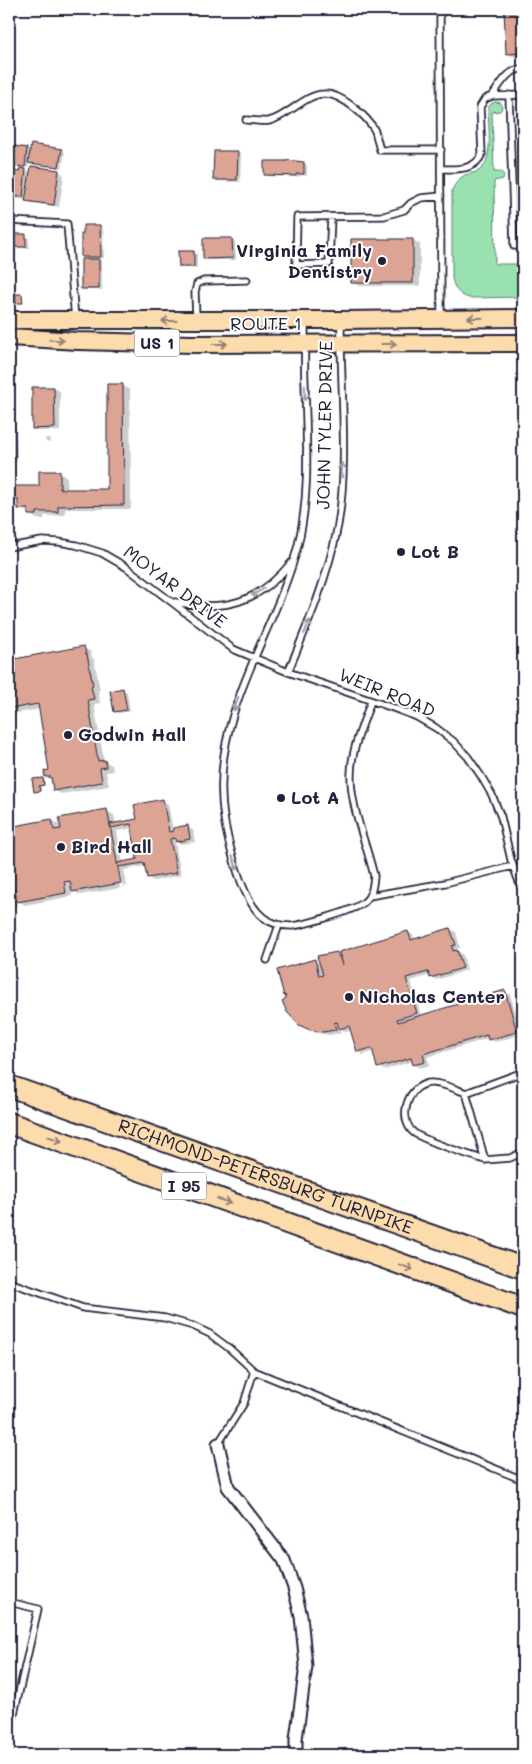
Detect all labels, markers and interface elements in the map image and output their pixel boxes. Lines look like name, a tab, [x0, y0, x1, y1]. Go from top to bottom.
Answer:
place label: Virginia Family Dentistry	[236, 238, 372, 283]
marker: Virginia Family Dentistry	[376, 255, 388, 267]
street label: ROUTE 1	[230, 311, 302, 335]
one-way arrow	[467, 313, 483, 323]
one-way arrow	[161, 316, 177, 326]
road number: US 1	[134, 329, 180, 356]
one-way arrow	[49, 336, 65, 345]
one-way arrow	[211, 339, 227, 349]
one-way arrow	[380, 339, 397, 349]
street label: JOHN TYLER DRIVE	[311, 340, 337, 509]
one-way arrow	[301, 385, 310, 401]
one-way arrow	[337, 462, 347, 478]
street label: MOYAR DRIVE	[119, 539, 232, 633]
place label: Lot B	[411, 539, 459, 563]
marker: Lot B	[395, 546, 407, 558]
one-way arrow	[251, 587, 266, 597]
one-way arrow	[302, 620, 312, 635]
street label: WEIR ROAD	[336, 662, 439, 722]
one-way arrow	[230, 696, 240, 712]
place label: Godwin Hall	[78, 722, 186, 746]
marker: Godwin Hall	[62, 729, 74, 741]
place label: Lot A	[291, 785, 339, 809]
marker: Lot A	[275, 792, 287, 804]
place label: Bird Hall	[71, 834, 152, 858]
marker: Bird Hall	[55, 841, 67, 853]
one-way arrow	[231, 855, 240, 871]
place label: Nicholas Center	[359, 984, 505, 1008]
marker: Nicholas Center	[343, 991, 355, 1003]
street label: RICHMOND-PETERSBURG TURNPIKE	[115, 1113, 416, 1239]
one-way arrow	[46, 1135, 62, 1144]
road number: I 95	[162, 1172, 206, 1200]
one-way arrow	[216, 1197, 231, 1206]
one-way arrow	[397, 1263, 413, 1272]

